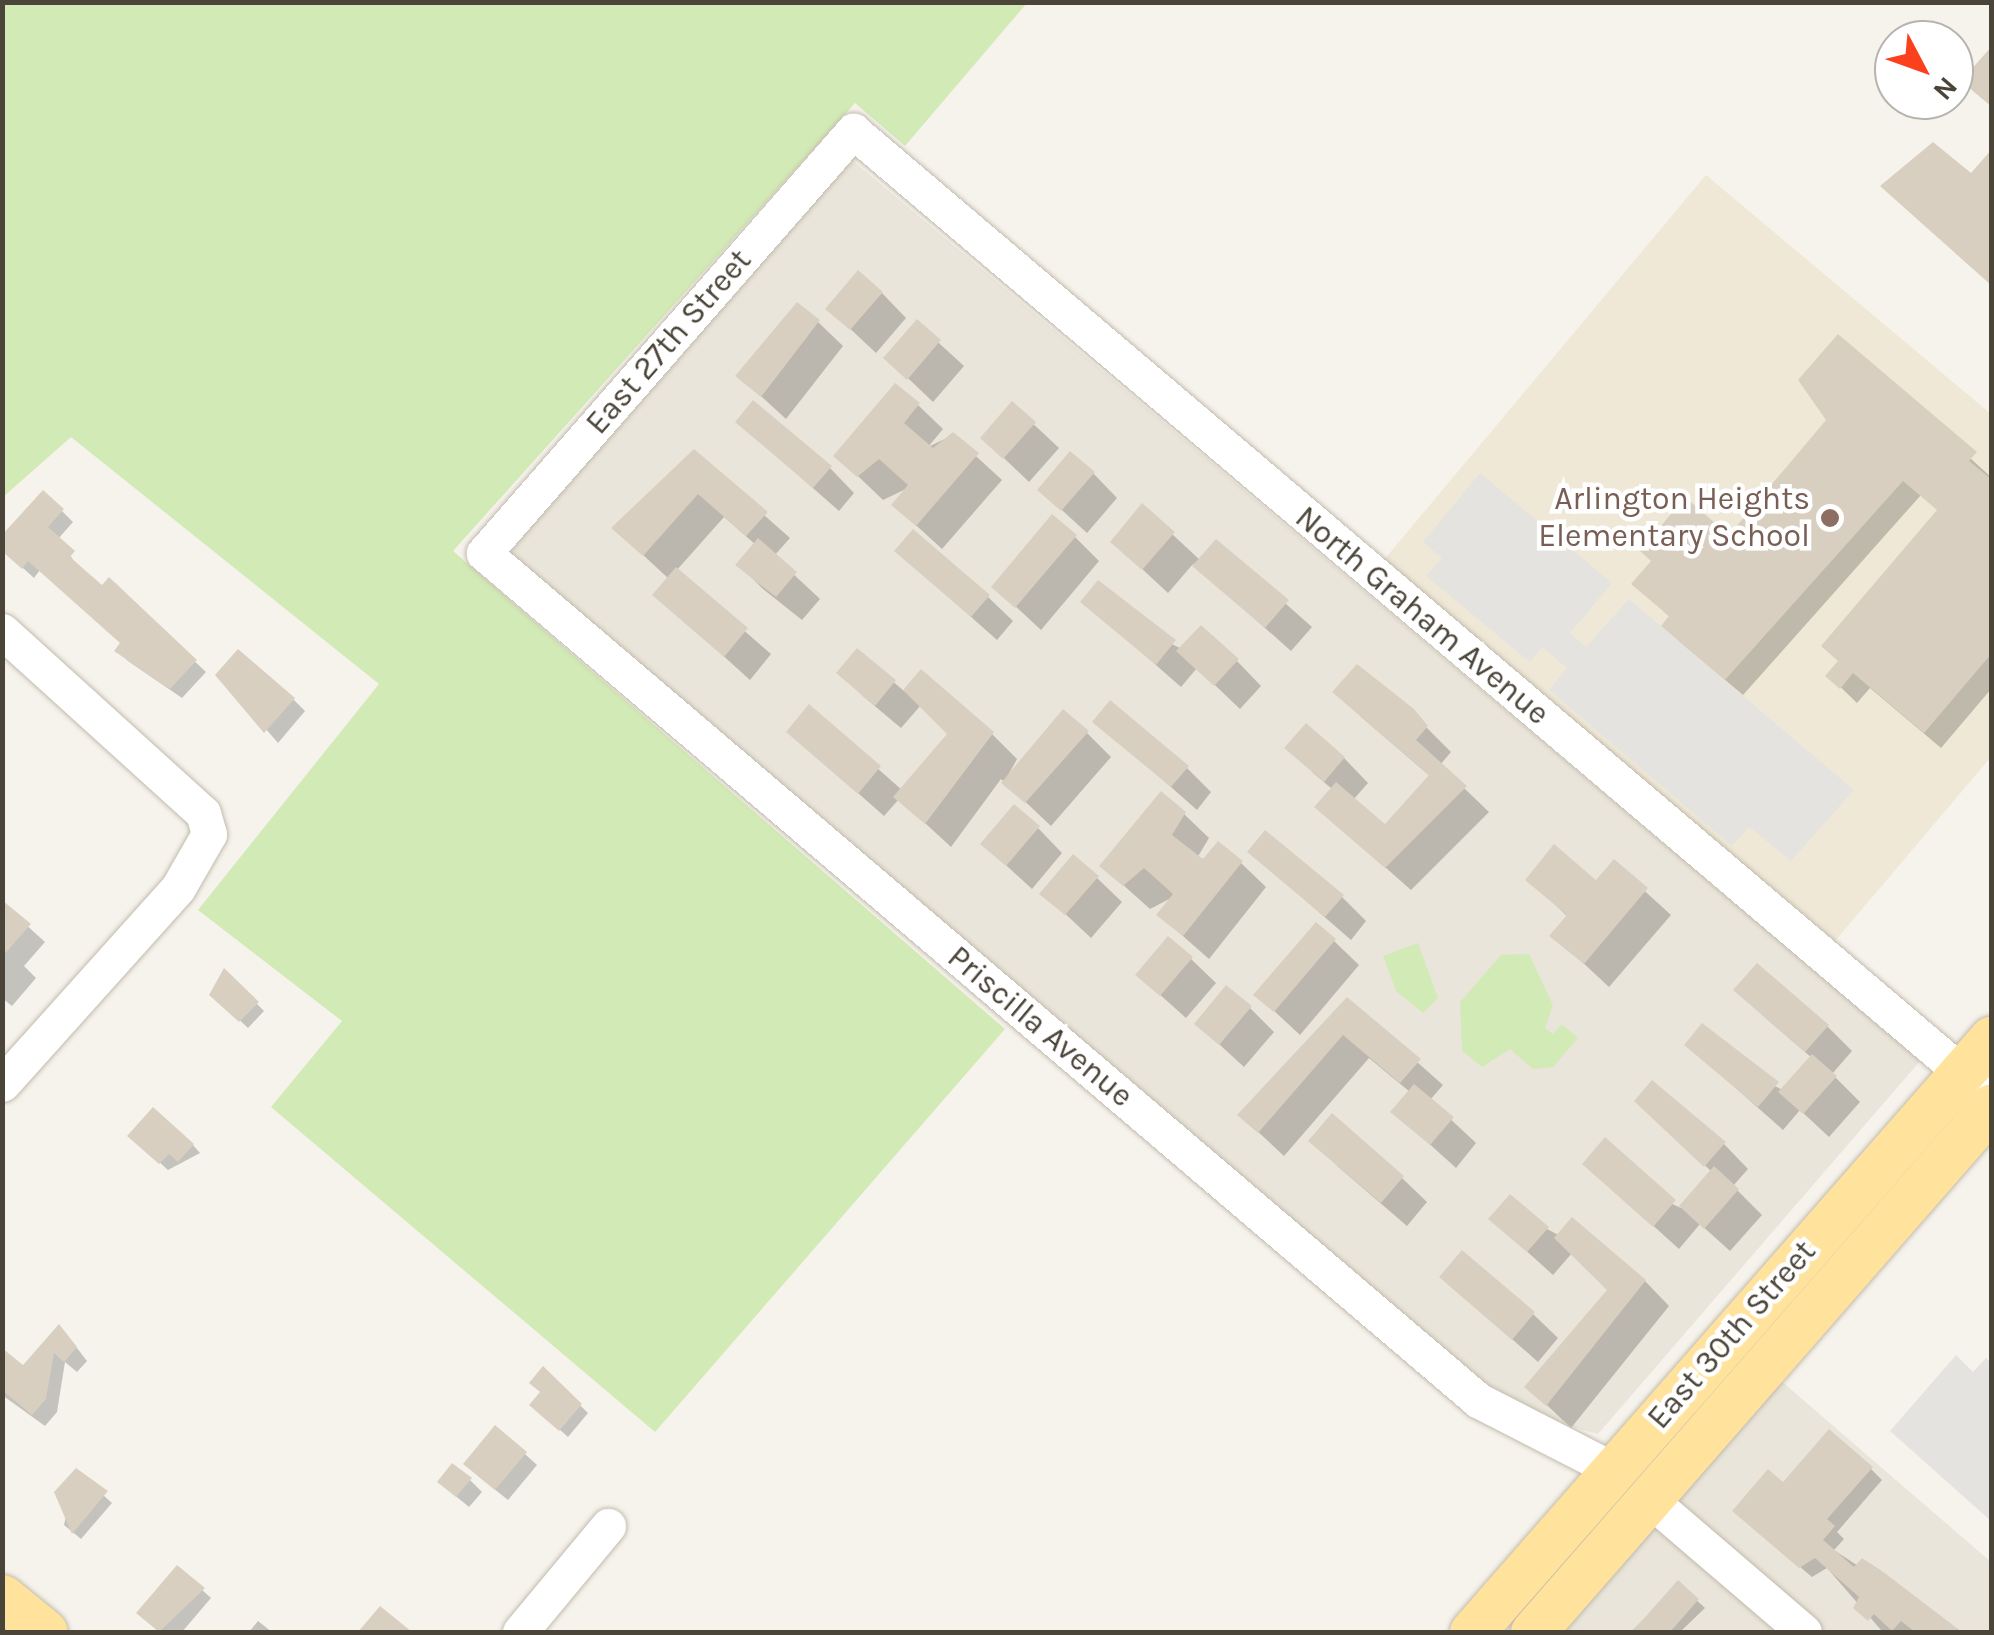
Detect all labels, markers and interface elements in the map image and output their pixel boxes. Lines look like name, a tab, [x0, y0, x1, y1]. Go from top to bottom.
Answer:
north arrow	[1874, 20, 1974, 120]
text: N	[1926, 70, 1965, 107]
street label: East 27th Street	[578, 242, 760, 442]
place label: Arlington Heights Elementary School	[1538, 481, 1810, 556]
street label: North Graham Avenue	[1287, 499, 1557, 733]
marker: Arlington Heights Elementary School	[1819, 507, 1841, 529]
street label: Priscilla Avenue	[940, 938, 1140, 1116]
street label: East 30th Street	[1640, 1233, 1824, 1437]

